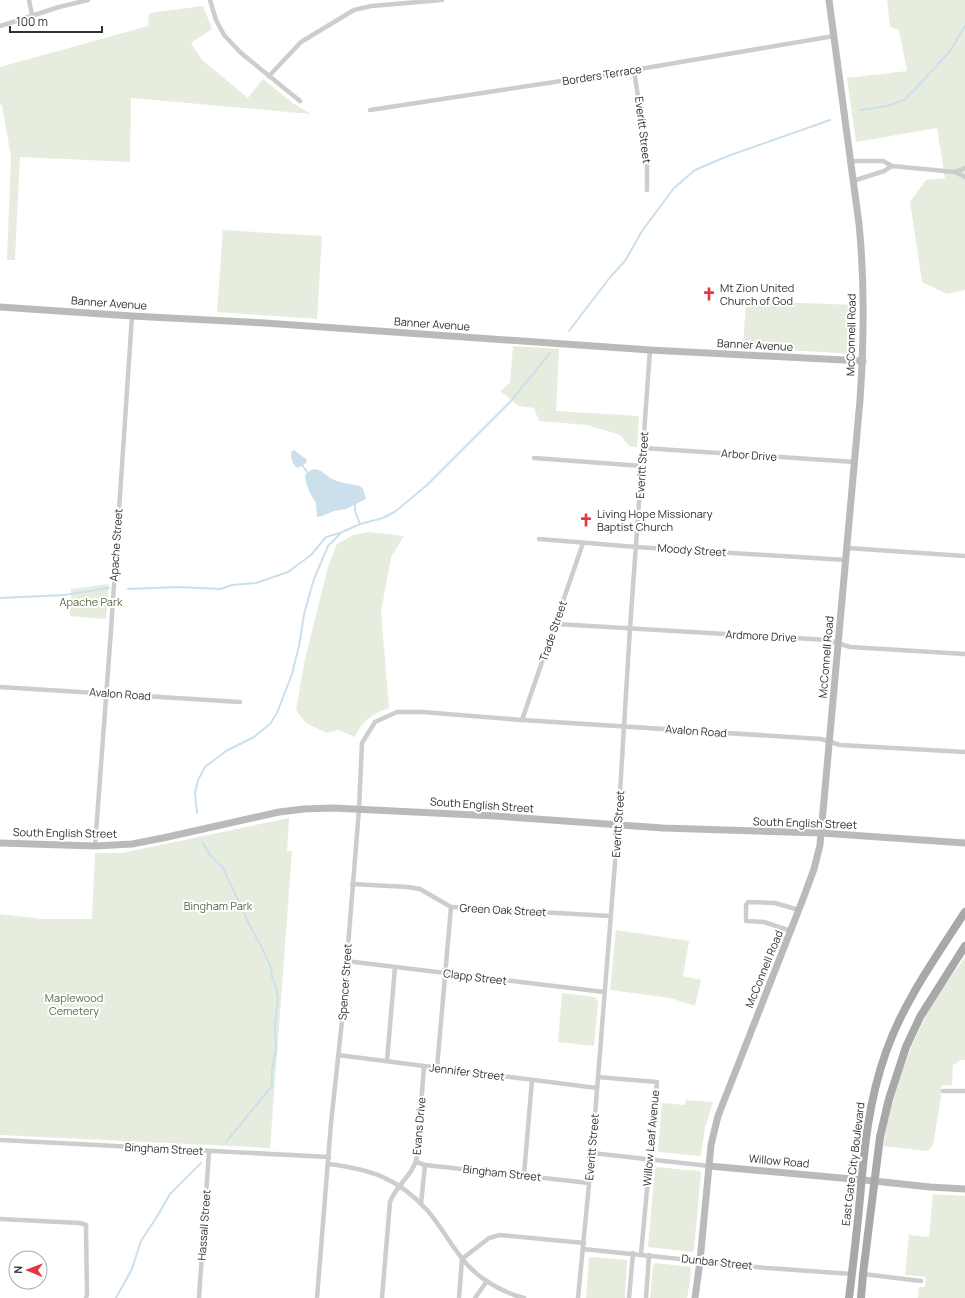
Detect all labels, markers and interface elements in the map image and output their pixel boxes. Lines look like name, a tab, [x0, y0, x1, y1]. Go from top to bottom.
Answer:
scale bar	[10, 8, 102, 34]
text: 100 m	[16, 13, 48, 30]
street label: Borders Terrace	[561, 61, 643, 88]
street label: Everitt Street	[632, 96, 655, 164]
place label: Mt Zion United Church of God	[720, 280, 794, 308]
church icon: Mt Zion United Church of God	[701, 286, 717, 302]
street label: Banner Avenue	[71, 292, 148, 313]
street label: McConnell Road	[842, 294, 859, 376]
street label: Banner Avenue	[394, 313, 471, 334]
street label: Banner Avenue	[717, 335, 794, 354]
street label: Everitt Street	[632, 431, 651, 499]
street label: Arbor Drive	[721, 445, 778, 464]
place label: Living Hope Missionary Baptist Church	[597, 506, 713, 534]
street label: Apache Street	[105, 508, 126, 582]
church icon: Living Hope Missionary Baptist Church	[578, 512, 594, 528]
street label: Moody Street	[657, 540, 727, 559]
park label: Apache Park	[60, 594, 123, 609]
street label: Trade Street	[535, 598, 570, 663]
street label: McConnell Road	[814, 615, 837, 699]
street label: Ardmore Drive	[725, 626, 798, 645]
street label: Avalon Road	[89, 684, 151, 703]
street label: Avalon Road	[665, 721, 727, 740]
street label: Everitt Street	[608, 790, 627, 858]
street label: South English Street	[430, 793, 535, 816]
street label: South English Street	[753, 813, 857, 832]
street label: South English Street	[13, 824, 117, 841]
park label: Bingham Park	[184, 898, 253, 913]
street label: Green Oak Street	[459, 900, 547, 919]
street label: McConnell Road	[741, 928, 786, 1010]
street label: Spencer Street	[334, 943, 355, 1021]
street label: Clapp Street	[442, 965, 508, 988]
park label: Maplewood Cemetery	[45, 990, 103, 1018]
street label: Jennifer Street	[429, 1059, 505, 1084]
street label: Willow Leaf Avenue	[639, 1089, 662, 1187]
street label: Evans Drive	[409, 1096, 429, 1155]
street label: East Gate City Boulevard	[837, 1101, 868, 1227]
street label: Everitt Street	[581, 1113, 602, 1181]
street label: Bingham Street	[124, 1139, 204, 1158]
street label: Willow Road	[748, 1150, 810, 1171]
street label: Bingham Street	[462, 1161, 542, 1184]
street label: Hassall Street	[194, 1189, 213, 1261]
north arrow	[8, 1250, 48, 1290]
street label: Dunbar Street	[681, 1250, 753, 1273]
text: N	[10, 1266, 25, 1274]

